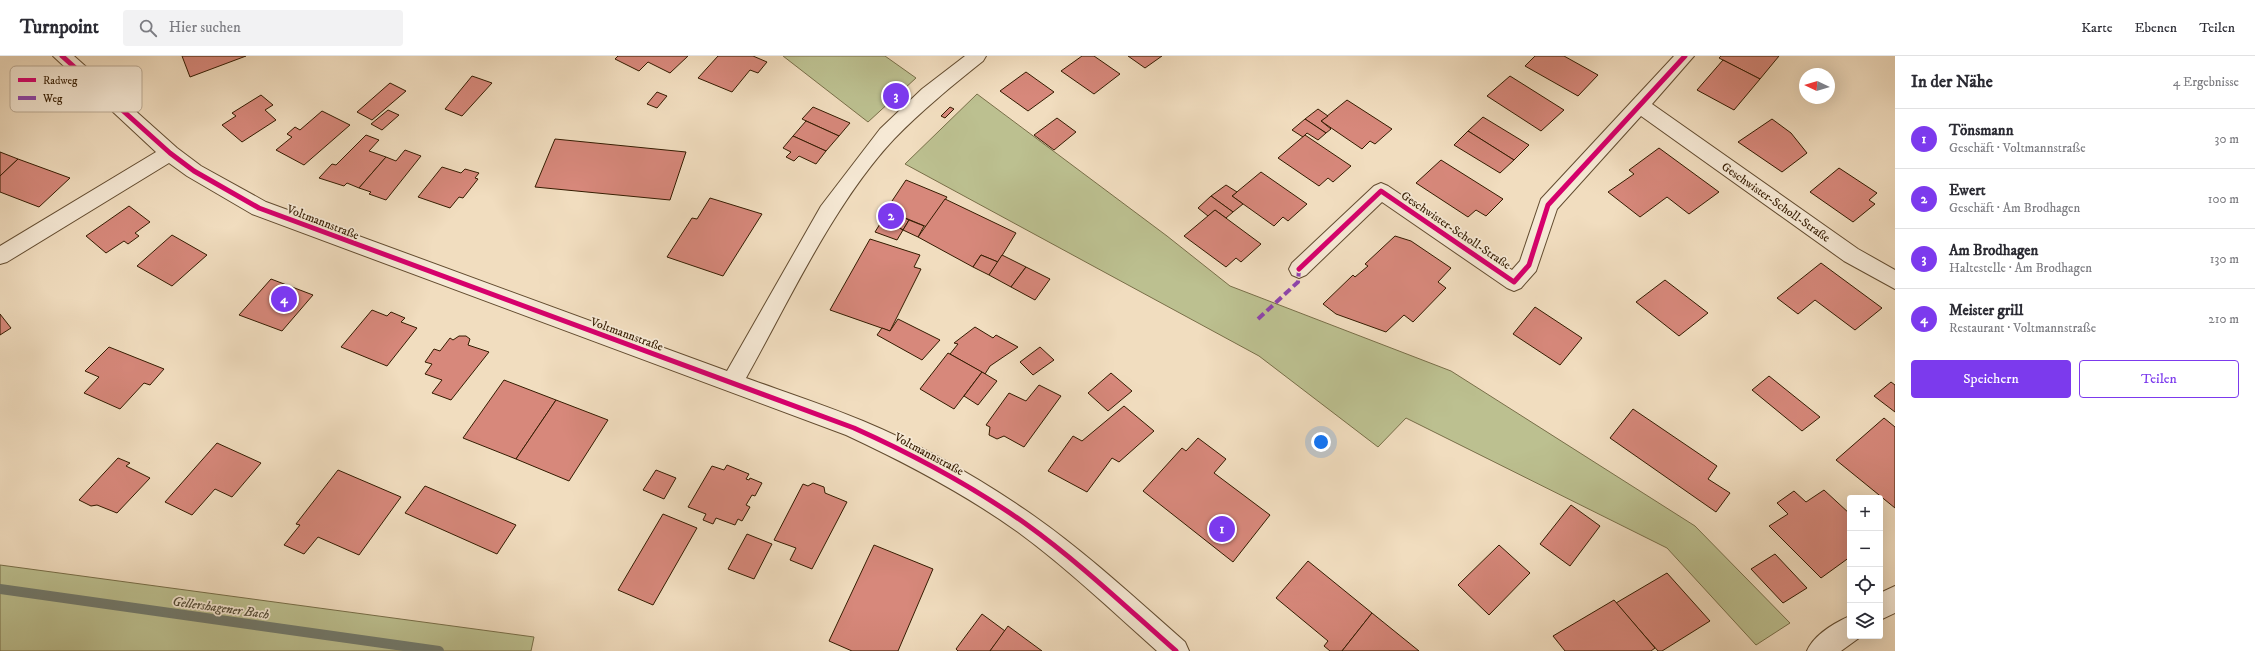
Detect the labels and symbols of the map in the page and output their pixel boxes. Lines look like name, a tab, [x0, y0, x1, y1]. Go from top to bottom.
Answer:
legend	[10, 66, 142, 112]
north arrow	[1799, 68, 1835, 104]
text: Radweg	[43, 74, 78, 88]
pin: 3	[883, 81, 909, 111]
text: Weg	[42, 92, 63, 106]
street label: Geschwister-Scholl-Straße	[1719, 159, 1833, 246]
street label: Geschwister-Scholl-Straße	[1398, 188, 1513, 273]
street label: Voltmannstraße	[284, 201, 361, 243]
pin: 2	[878, 201, 904, 231]
pin: 4	[271, 284, 297, 314]
street label: Voltmannstraße	[587, 314, 665, 355]
street label: Voltmannstraße	[891, 429, 966, 479]
your location	[1311, 432, 1331, 452]
pin: 1	[1209, 514, 1235, 544]
water label: Gellershagener Bach	[172, 593, 270, 623]

